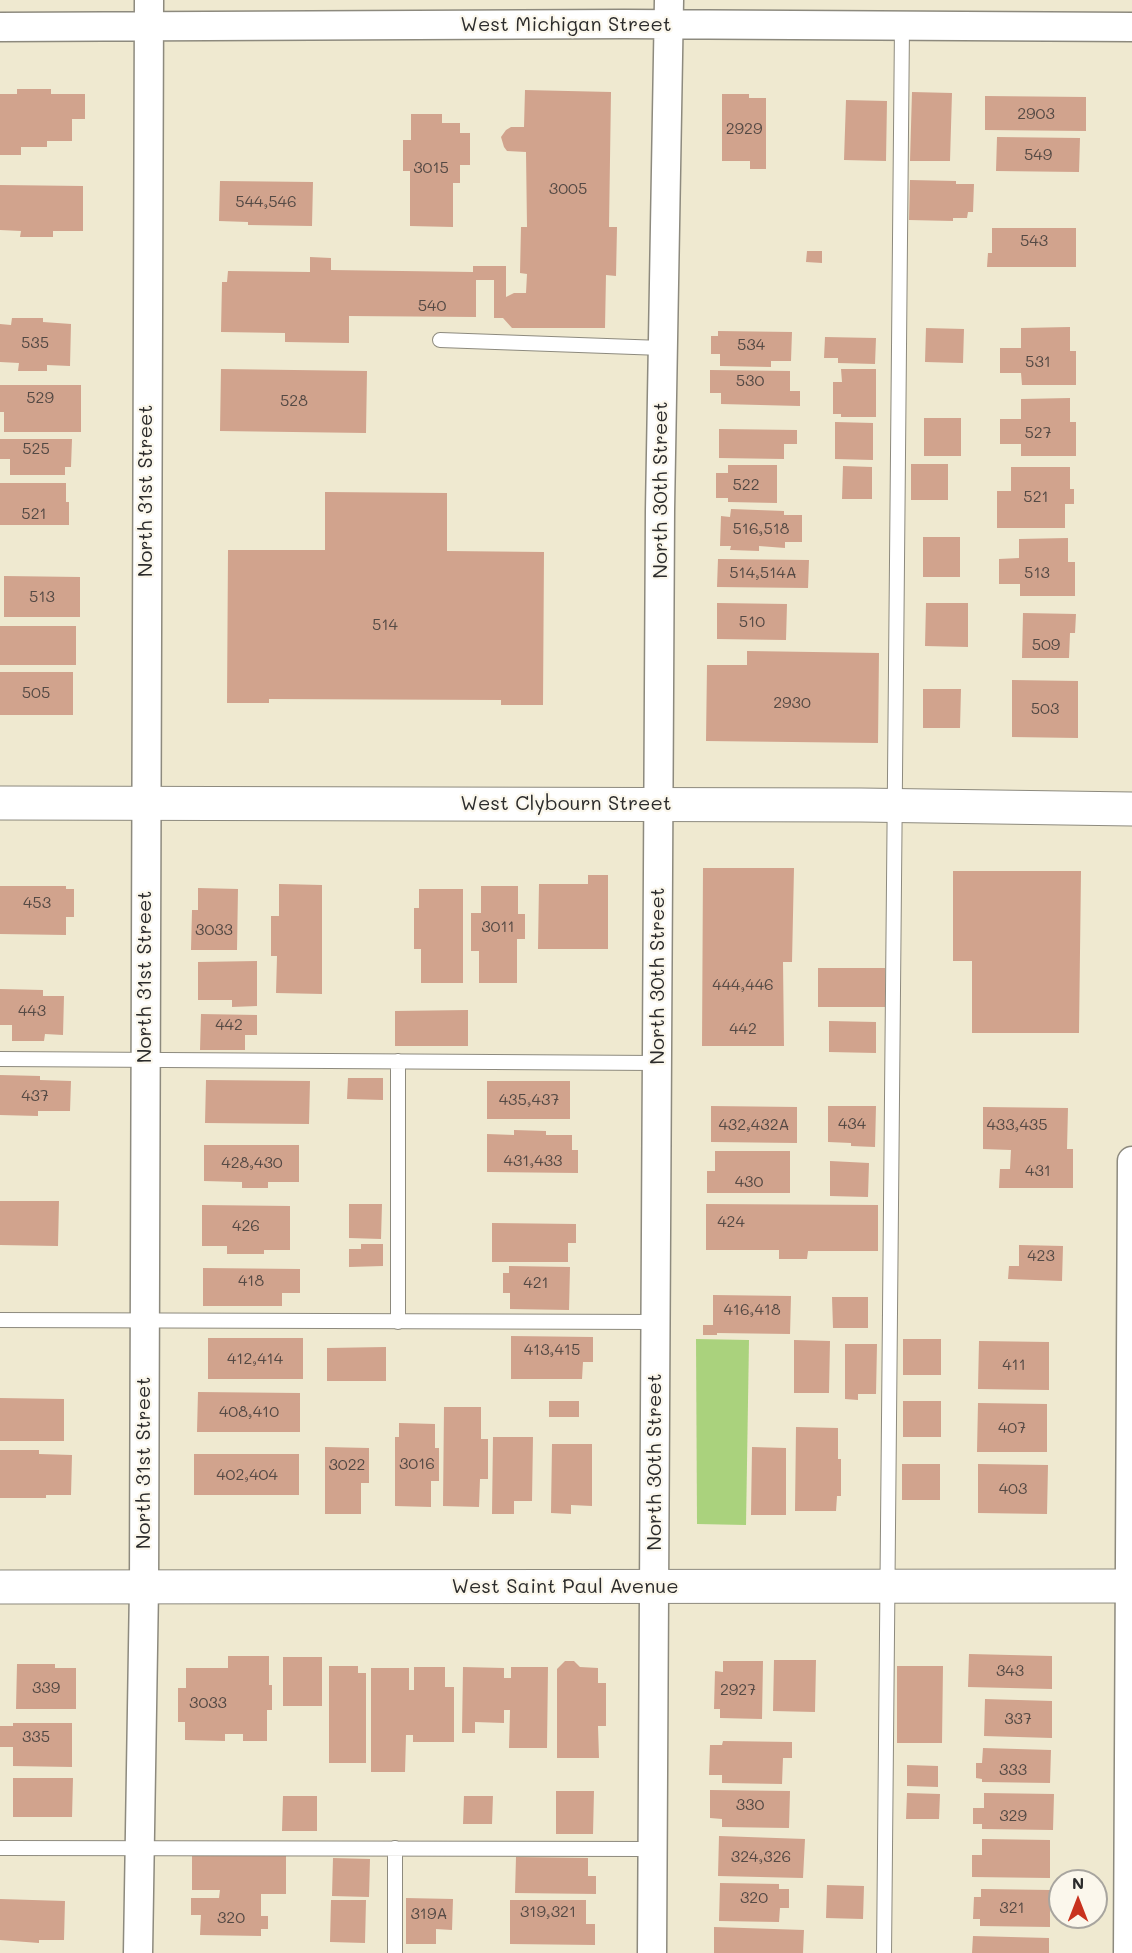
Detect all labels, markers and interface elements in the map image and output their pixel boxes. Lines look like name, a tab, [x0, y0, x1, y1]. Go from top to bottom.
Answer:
street label: West Michigan Street	[460, 13, 672, 37]
house number: 2903	[1017, 104, 1055, 124]
house number: 2929	[726, 119, 762, 139]
house number: 549	[1024, 145, 1052, 165]
house number: 3015	[413, 158, 449, 178]
house number: 3005	[549, 179, 587, 199]
house number: 544,546	[235, 192, 297, 212]
house number: 543	[1020, 231, 1048, 251]
house number: 540	[418, 296, 446, 316]
house number: 535	[21, 333, 49, 353]
house number: 534	[737, 335, 765, 355]
house number: 531	[1025, 352, 1051, 372]
house number: 530	[736, 371, 764, 391]
house number: 529	[26, 388, 54, 408]
house number: 528	[280, 391, 308, 411]
street label: North 30th Street	[649, 401, 673, 579]
street label: North 31st Street	[134, 405, 158, 577]
house number: 527	[1024, 423, 1052, 443]
house number: 525	[22, 439, 50, 459]
house number: 522	[732, 475, 760, 495]
house number: 521	[1023, 487, 1049, 507]
house number: 521	[21, 504, 47, 524]
house number: 516,518	[732, 519, 790, 539]
house number: 514,514A	[729, 563, 797, 583]
house number: 513	[1024, 563, 1050, 583]
house number: 513	[29, 587, 55, 607]
house number: 510	[739, 612, 765, 632]
house number: 514	[372, 615, 398, 635]
house number: 509	[1032, 635, 1060, 655]
house number: 505	[22, 683, 50, 703]
house number: 2930	[773, 693, 811, 713]
house number: 503	[1031, 699, 1059, 719]
street label: West Clybourn Street	[460, 792, 672, 816]
street label: North 30th Street	[646, 887, 670, 1065]
street label: North 31st Street	[133, 891, 157, 1063]
house number: 453	[23, 893, 51, 913]
house number: 3011	[481, 917, 515, 937]
house number: 3033	[195, 920, 233, 940]
house number: 444,446	[712, 975, 774, 995]
house number: 443	[18, 1001, 46, 1021]
house number: 442	[215, 1015, 243, 1035]
house number: 442	[729, 1019, 757, 1039]
house number: 437	[21, 1086, 49, 1106]
house number: 435,437	[499, 1090, 559, 1110]
house number: 434	[838, 1114, 866, 1134]
house number: 432,432A	[718, 1115, 790, 1135]
house number: 433,435	[986, 1115, 1048, 1135]
house number: 431,433	[504, 1151, 562, 1171]
house number: 428,430	[221, 1153, 283, 1173]
house number: 431	[1025, 1161, 1051, 1181]
house number: 430	[735, 1172, 763, 1192]
house number: 424	[717, 1212, 745, 1232]
house number: 426	[232, 1216, 260, 1236]
house number: 423	[1027, 1246, 1055, 1266]
house number: 418	[238, 1271, 264, 1291]
house number: 421	[523, 1273, 549, 1293]
house number: 416,418	[723, 1300, 781, 1320]
house number: 413,415	[524, 1340, 580, 1360]
house number: 412,414	[227, 1349, 283, 1369]
house number: 411	[1002, 1355, 1026, 1375]
street label: North 30th Street	[643, 1373, 667, 1551]
street label: North 31st Street	[132, 1377, 156, 1549]
house number: 408,410	[219, 1402, 279, 1422]
house number: 407	[998, 1418, 1026, 1438]
house number: 3016	[399, 1454, 435, 1474]
house number: 3022	[328, 1455, 366, 1475]
house number: 402,404	[216, 1465, 278, 1485]
house number: 403	[999, 1479, 1027, 1499]
street label: West Saint Paul Avenue	[451, 1575, 679, 1599]
house number: 343	[996, 1661, 1024, 1681]
house number: 339	[32, 1678, 60, 1698]
house number: 2927	[720, 1680, 756, 1700]
house number: 3033	[189, 1693, 227, 1713]
house number: 337	[1004, 1709, 1032, 1729]
house number: 335	[22, 1727, 50, 1747]
house number: 333	[999, 1760, 1027, 1780]
house number: 330	[736, 1795, 764, 1815]
house number: 329	[999, 1806, 1027, 1826]
house number: 324,326	[731, 1847, 791, 1867]
north arrow	[1048, 1869, 1108, 1929]
text: N	[1072, 1872, 1084, 1893]
house number: 320	[740, 1888, 768, 1908]
house number: 321	[999, 1898, 1025, 1918]
house number: 319,321	[520, 1902, 576, 1922]
house number: 319A	[410, 1904, 448, 1924]
house number: 320	[217, 1908, 245, 1928]

